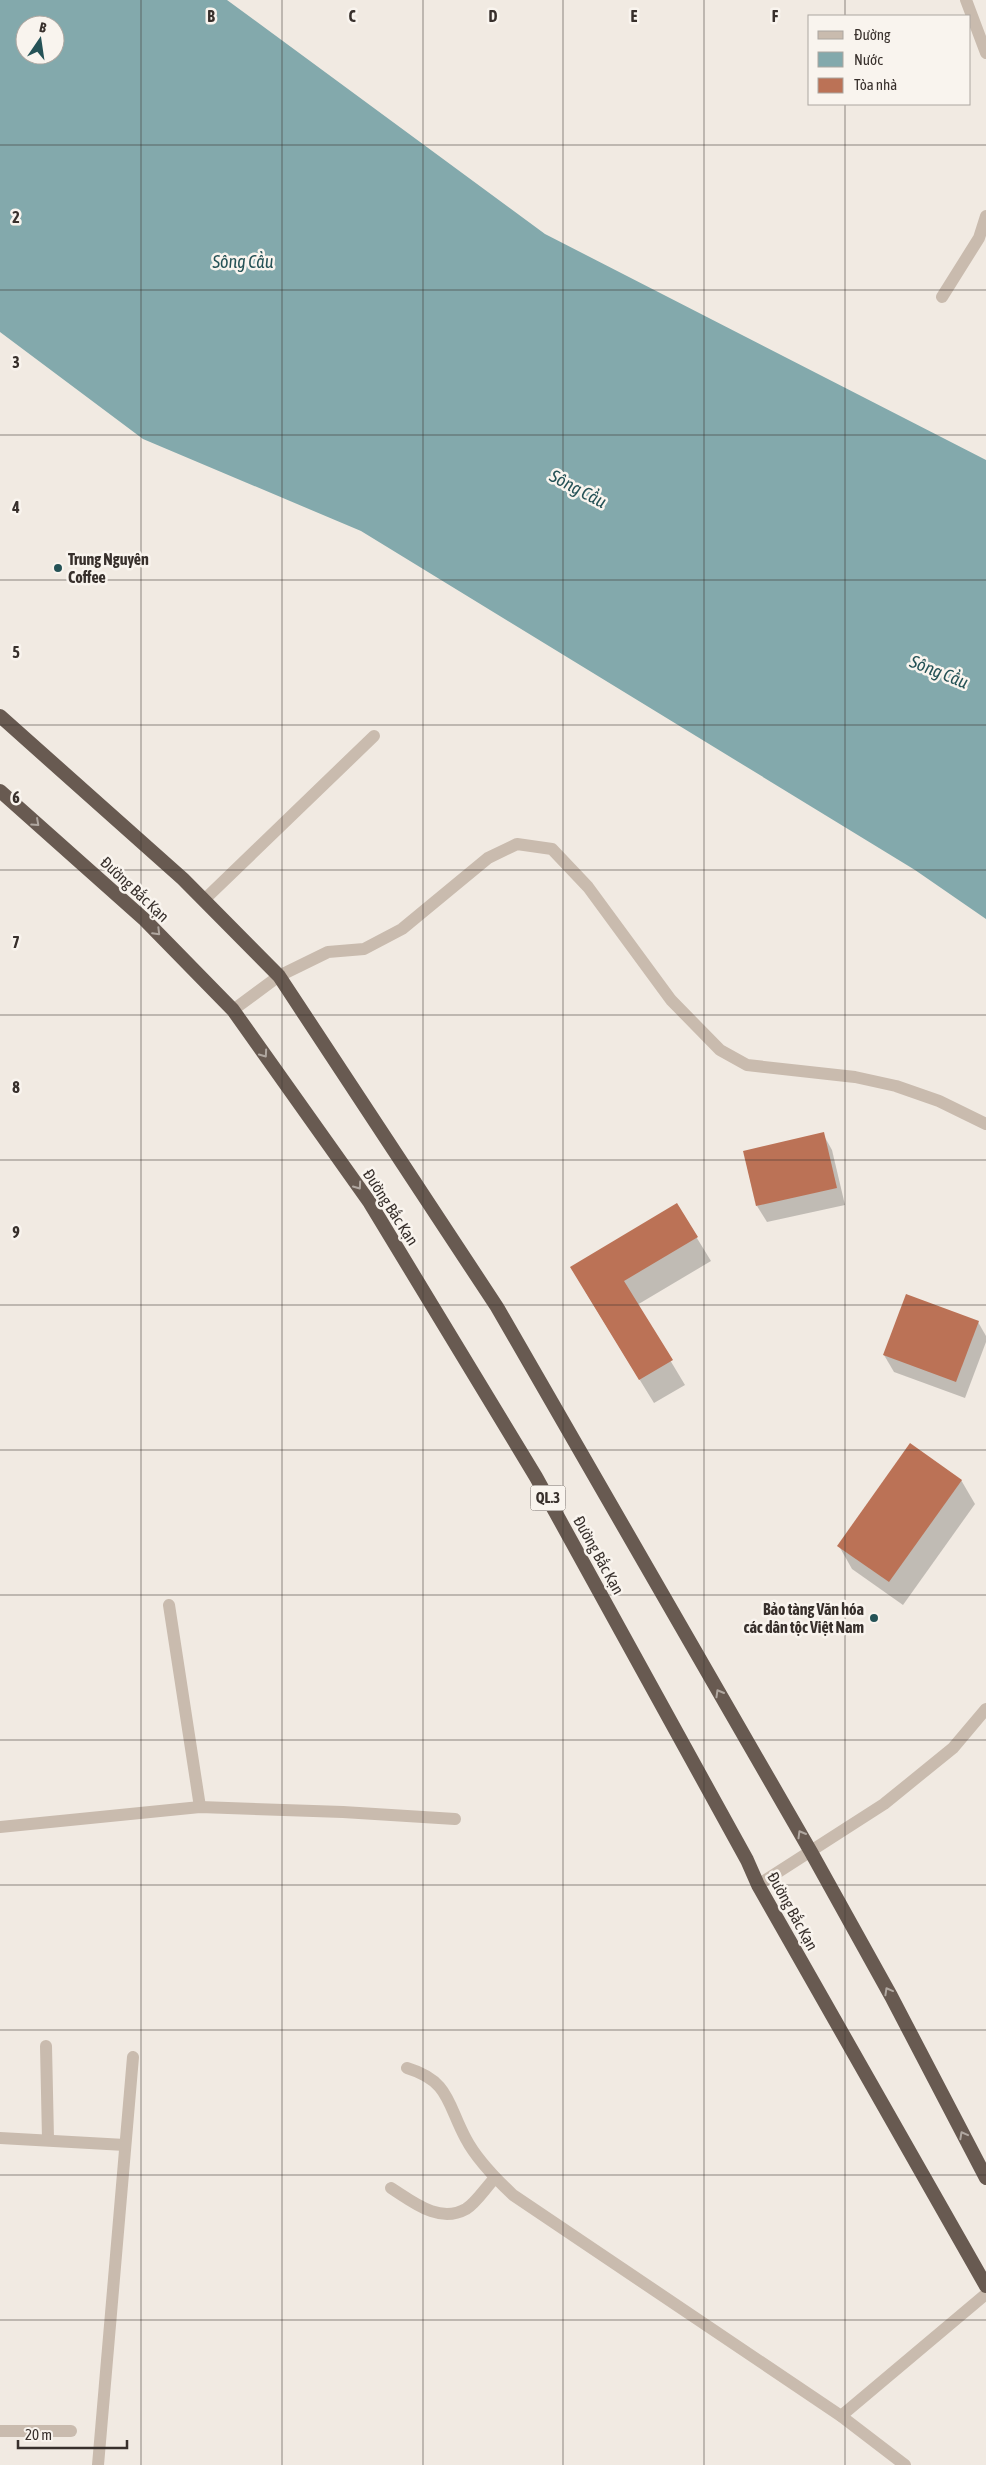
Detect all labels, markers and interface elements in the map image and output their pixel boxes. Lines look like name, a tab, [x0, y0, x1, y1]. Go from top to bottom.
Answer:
text: B	[207, 7, 215, 25]
text: C	[348, 7, 356, 25]
text: D	[489, 7, 498, 25]
text: E	[631, 7, 638, 25]
text: F	[772, 7, 779, 25]
north arrow	[15, 15, 65, 65]
legend	[808, 15, 971, 105]
text: B	[38, 19, 48, 36]
text: Đường	[854, 26, 891, 43]
text: Nước	[854, 51, 883, 68]
text: Tòa nhà	[854, 76, 897, 93]
text: 2	[12, 208, 20, 226]
water label: Sông Cầu	[212, 251, 274, 272]
text: 3	[12, 353, 20, 371]
water label: Sông Cầu	[546, 465, 610, 512]
text: 4	[11, 498, 20, 516]
place label: Trung Nguyên Coffee	[68, 550, 149, 586]
marker: Trung Nguyên Coffee	[52, 562, 64, 574]
text: 5	[12, 643, 20, 661]
water label: Sông Cầu	[906, 650, 972, 693]
text: 6	[12, 788, 20, 806]
one-way arrow	[31, 817, 40, 826]
street label: Đường Bắc Kạn	[96, 853, 173, 926]
one-way arrow	[151, 927, 160, 936]
text: 7	[12, 933, 20, 951]
one-way arrow	[258, 1048, 267, 1058]
text: 8	[12, 1078, 20, 1096]
street label: Đường Bắc Kạn	[359, 1166, 422, 1249]
one-way arrow	[352, 1181, 361, 1190]
text: 9	[12, 1223, 20, 1241]
road number: QL.3	[530, 1486, 566, 1510]
street label: Đường Bắc Kạn	[569, 1513, 628, 1598]
place label: Bảo tàng Văn hóa các dân tộc Việt Nam	[743, 1600, 864, 1636]
marker: Bảo tàng Văn hóa các dân tộc Việt Nam	[868, 1612, 880, 1624]
one-way arrow	[716, 1689, 726, 1698]
one-way arrow	[797, 1830, 807, 1839]
street label: Đường Bắc Kạn	[763, 1869, 822, 1954]
one-way arrow	[884, 1987, 894, 1996]
one-way arrow	[959, 2131, 969, 2140]
scale bar	[18, 2418, 126, 2450]
text: 20 m	[25, 2426, 52, 2443]

